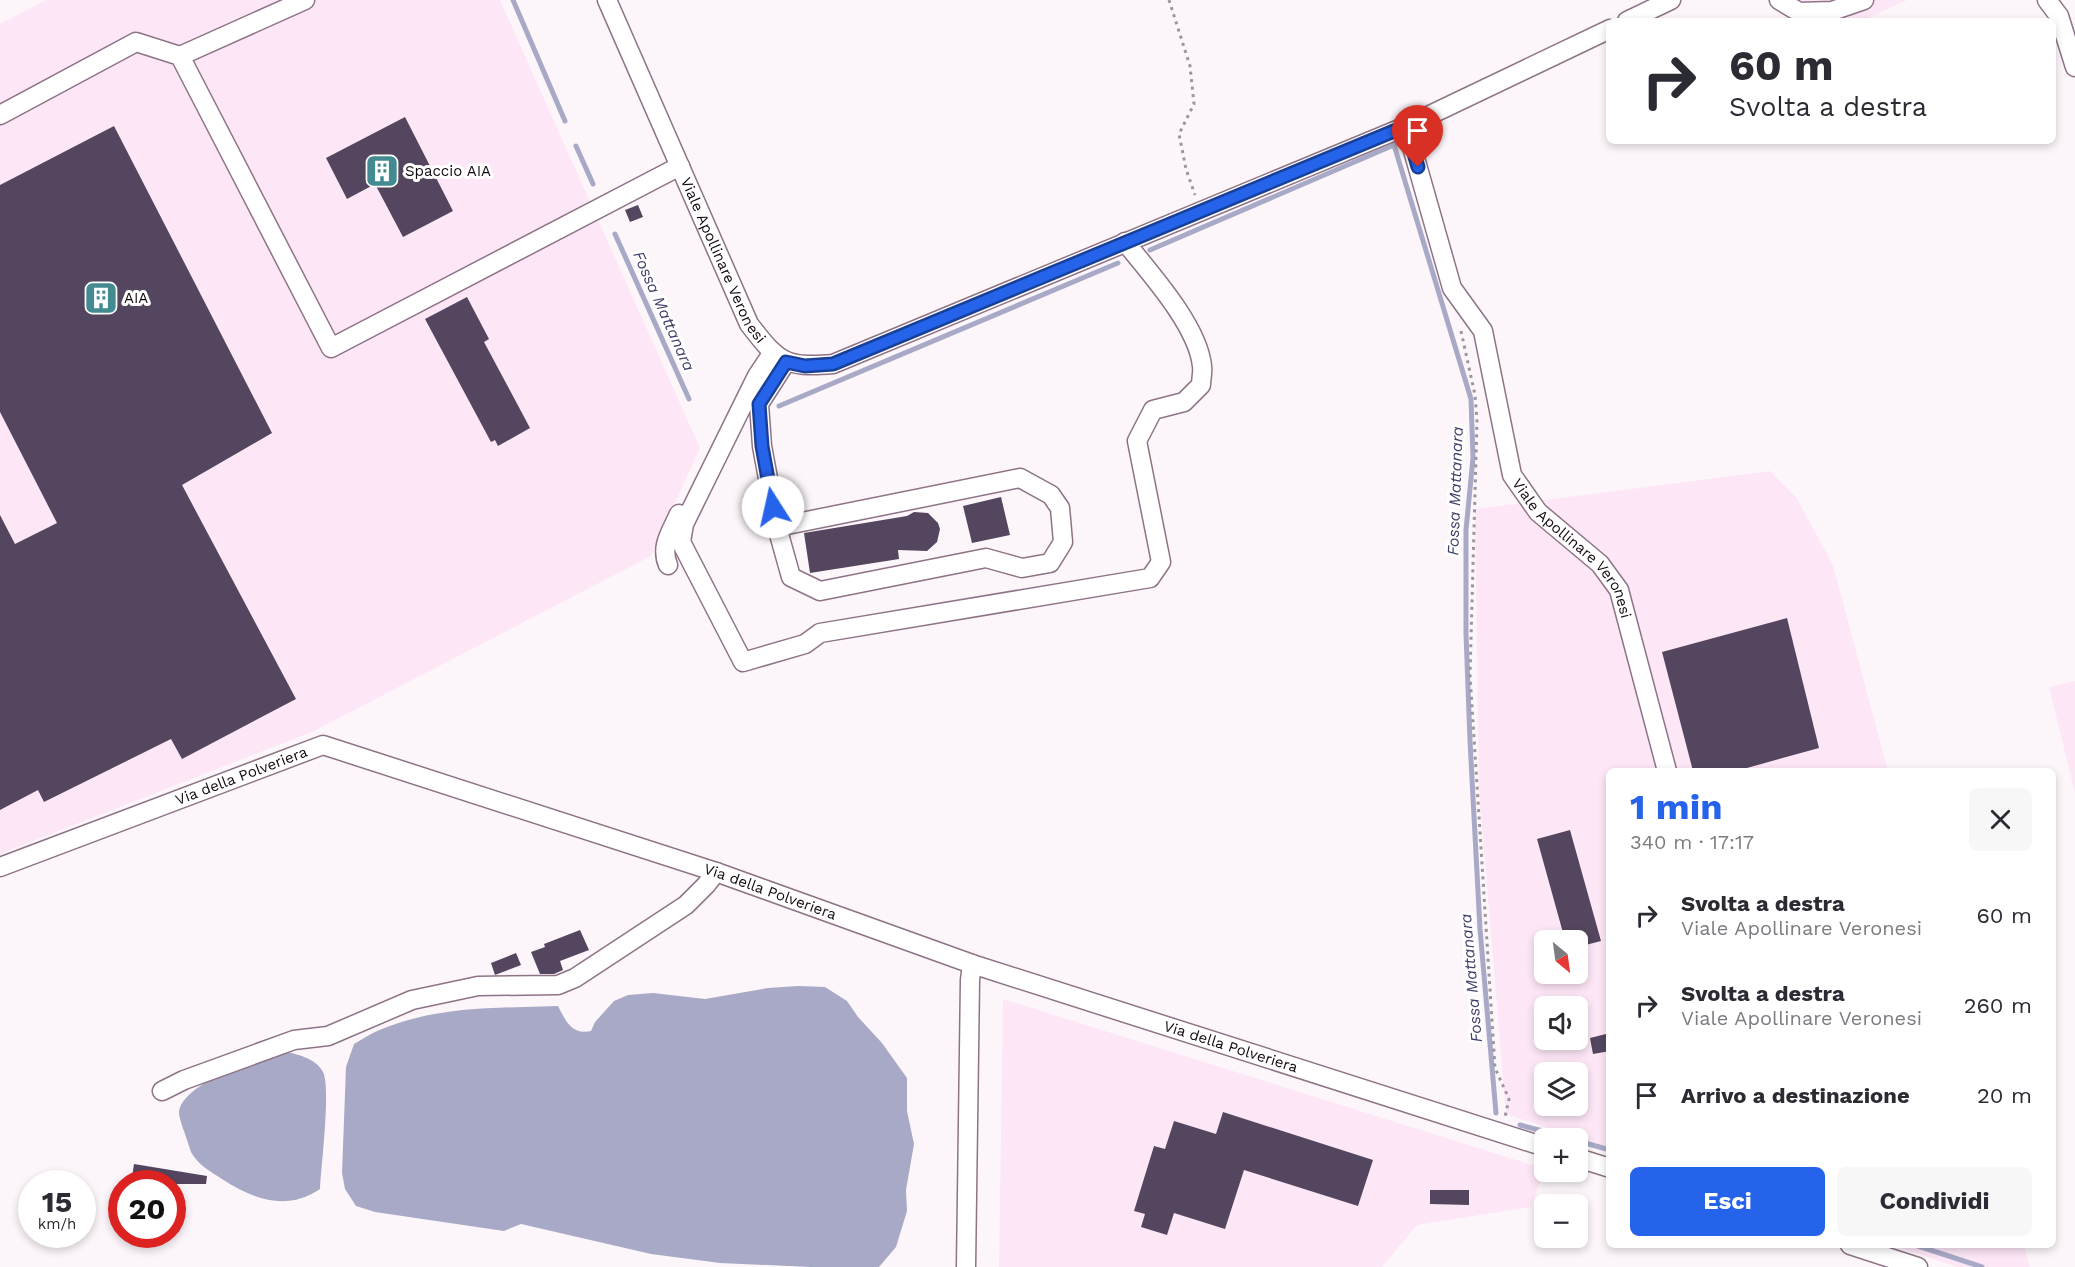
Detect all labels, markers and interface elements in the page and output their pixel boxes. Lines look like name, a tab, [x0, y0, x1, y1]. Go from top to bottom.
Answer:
text: 60 m	[1729, 41, 1833, 90]
icon: right	[1630, 42, 1708, 120]
text: Svolta a destra	[1729, 91, 1927, 123]
pin	[1392, 105, 1443, 167]
icon: arrive	[1401, 114, 1434, 147]
building icon: Spaccio AIA	[364, 153, 400, 189]
place label: Spaccio AIA	[405, 162, 491, 180]
street label: Viale Apollinare Veronesi	[677, 175, 770, 347]
water label: Fossa Mattanara	[629, 248, 699, 374]
building icon: AIA	[83, 280, 119, 316]
place label: AIA	[124, 289, 148, 307]
water label: Fossa Mattanara	[1443, 426, 1467, 556]
position arrow	[741, 475, 805, 539]
street label: Viale Apollinare Veronesi	[1508, 475, 1635, 620]
street label: Via della Polveriera	[173, 743, 310, 809]
text: 1 min	[1630, 786, 1722, 828]
button: close	[1969, 788, 2032, 851]
text: 340 m · 17:17	[1630, 830, 1754, 854]
street label: Via della Polveriera	[702, 860, 839, 924]
text: Svolta a destra	[1681, 891, 1845, 916]
icon: right	[1630, 899, 1663, 932]
text: 60 m	[1976, 903, 2032, 928]
water label: Fossa Mattanara	[1456, 913, 1486, 1043]
text: Viale Apollinare Veronesi	[1681, 916, 1922, 940]
north arrow	[1534, 930, 1588, 984]
map controls	[1534, 930, 1588, 1248]
text: Svolta a destra	[1681, 981, 1845, 1006]
icon: right	[1630, 989, 1663, 1022]
text: 260 m	[1964, 993, 2032, 1018]
button: sound	[1534, 996, 1588, 1050]
text: Viale Apollinare Veronesi	[1681, 1006, 1922, 1030]
street label: Via della Polveriera	[1162, 1017, 1300, 1077]
button: layers	[1534, 1062, 1588, 1116]
icon: arrive	[1630, 1079, 1663, 1112]
text: Arrivo a destinazione	[1681, 1083, 1910, 1108]
text: 20 m	[1977, 1083, 2032, 1108]
button: +	[1534, 1128, 1588, 1182]
button: Esci	[1630, 1167, 1825, 1236]
button: Condividi	[1837, 1167, 2032, 1236]
speed limit sign: 20	[108, 1170, 186, 1248]
text: 15	[42, 1184, 72, 1219]
button: −	[1534, 1194, 1588, 1248]
text: km/h	[38, 1215, 76, 1233]

